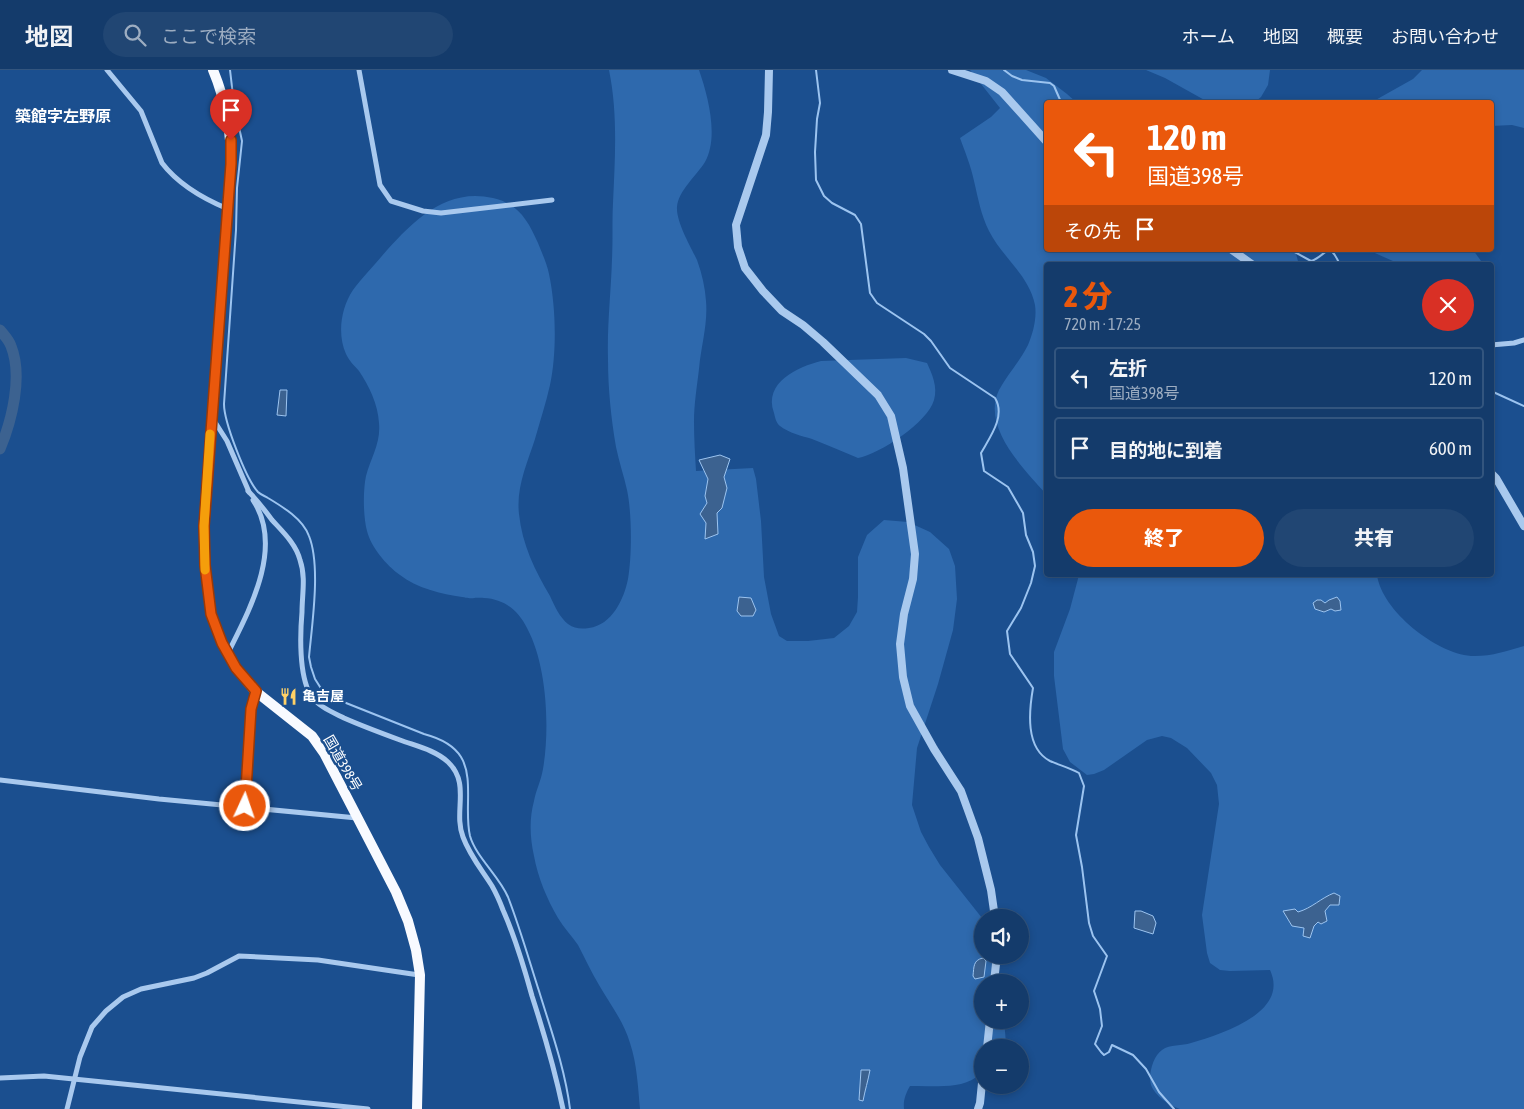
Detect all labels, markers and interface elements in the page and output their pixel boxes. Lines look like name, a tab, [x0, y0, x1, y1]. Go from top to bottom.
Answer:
search box	[103, 12, 453, 57]
icon: search	[121, 21, 149, 49]
text: 地図	[25, 23, 73, 50]
text: ここで検索	[161, 25, 256, 47]
text: ホーム	[1182, 26, 1235, 47]
text: 地図	[1263, 26, 1299, 47]
text: 概要	[1327, 26, 1363, 47]
text: お問い合わせ	[1391, 26, 1499, 47]
pin	[210, 89, 252, 140]
icon: arrive	[217, 96, 245, 124]
district label: 築館字左野原	[15, 107, 111, 125]
text: 120 m	[1147, 117, 1226, 157]
icon: left	[1064, 120, 1129, 185]
text: 国道398号	[1147, 163, 1244, 189]
icon: arrive	[1131, 215, 1159, 243]
text: その先	[1064, 220, 1121, 242]
text: 2 分	[1064, 279, 1112, 313]
button: close	[1422, 279, 1474, 331]
text: 720 m · 17:25	[1064, 315, 1141, 333]
text: 左折	[1109, 357, 1147, 379]
icon: left	[1066, 364, 1094, 392]
text: 120 m	[1429, 367, 1472, 389]
text: 国道398号	[1109, 384, 1180, 402]
icon: arrive	[1066, 434, 1094, 462]
text: 600 m	[1429, 437, 1472, 459]
text: 目的地に到着	[1109, 439, 1223, 461]
button: 終了	[1064, 509, 1264, 567]
button: 共有	[1274, 509, 1474, 567]
restaurant icon: 亀吉屋	[278, 686, 298, 706]
place label: 亀吉屋	[302, 688, 344, 704]
street label: 国道398号	[321, 732, 365, 794]
position arrow	[218, 779, 270, 831]
map controls	[974, 909, 1029, 1094]
button: sound	[974, 909, 1029, 964]
button: +	[974, 974, 1029, 1029]
button: −	[974, 1039, 1029, 1094]

